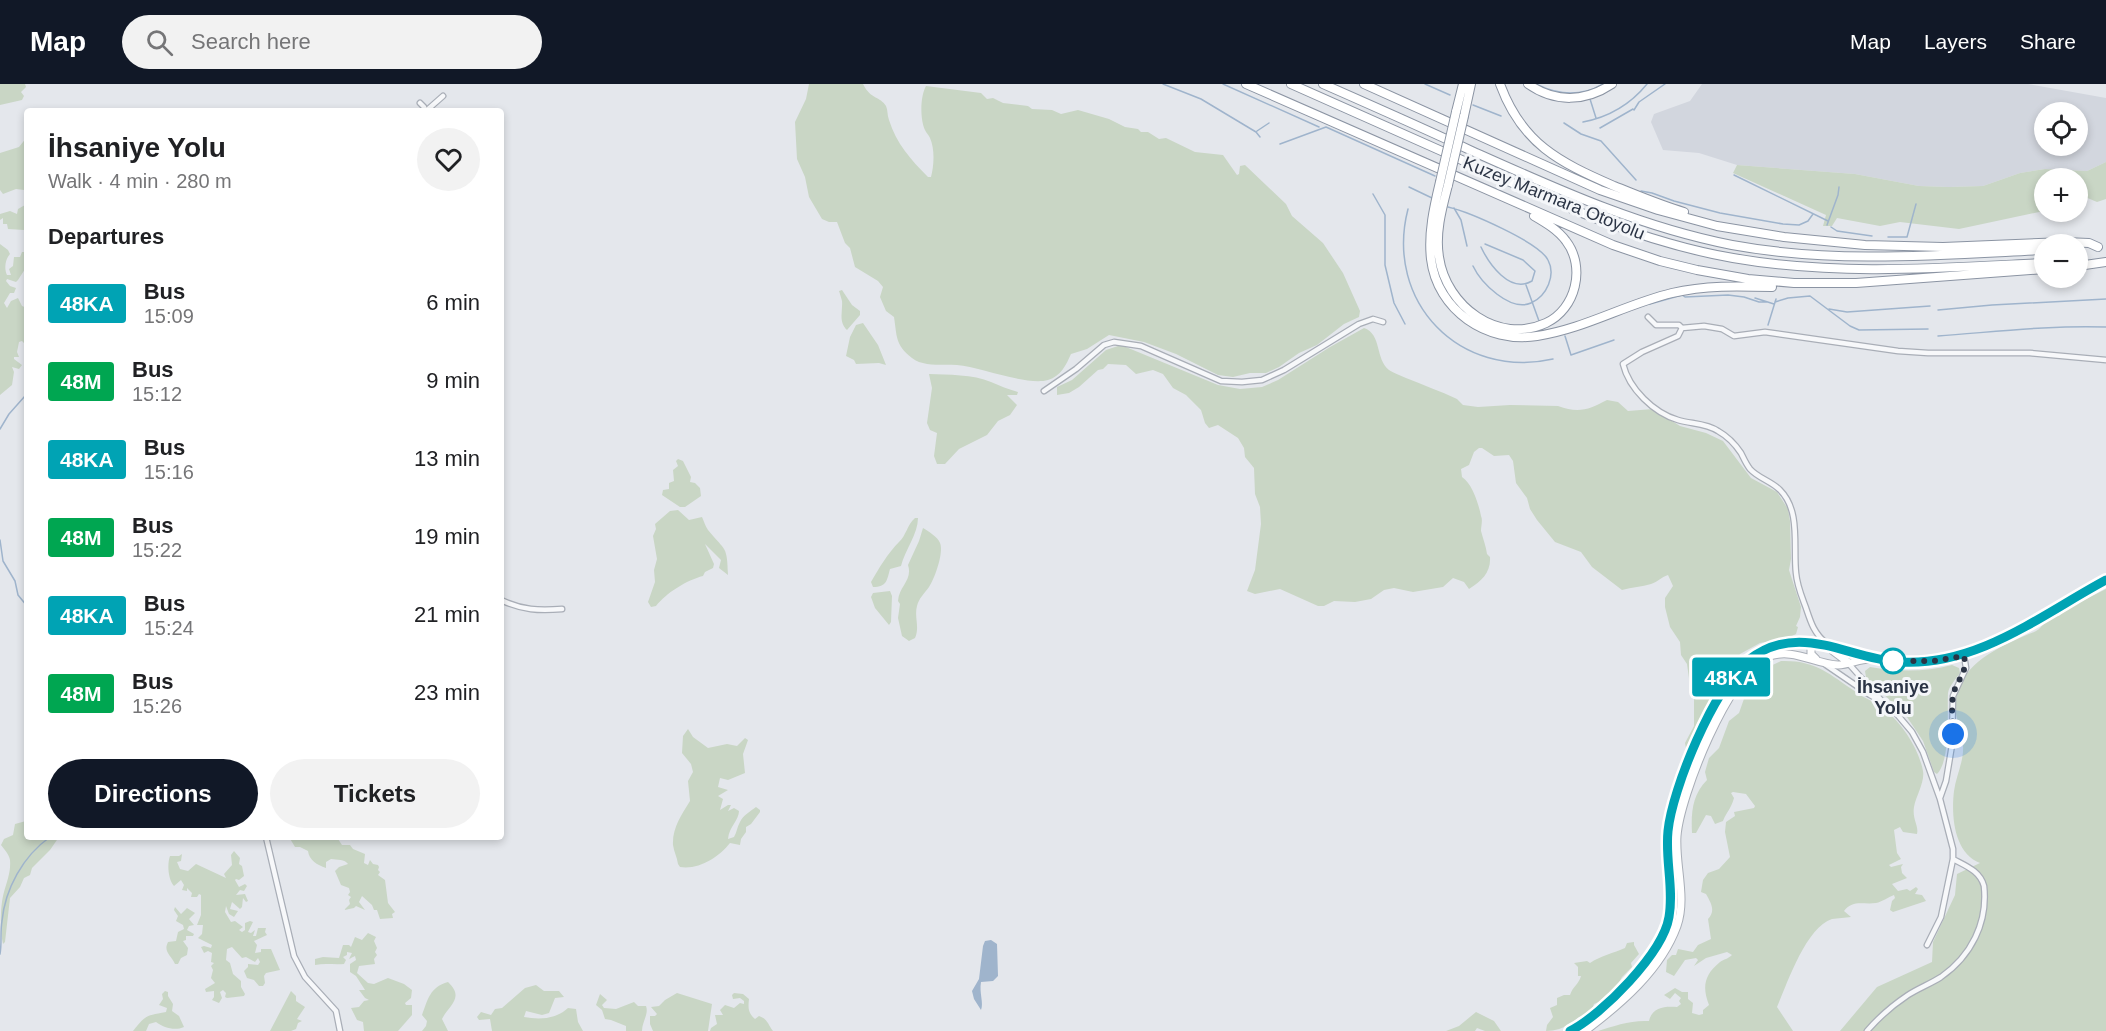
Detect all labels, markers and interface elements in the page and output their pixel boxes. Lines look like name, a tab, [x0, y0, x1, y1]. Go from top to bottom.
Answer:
search box	[122, 15, 542, 69]
text: Map	[30, 26, 86, 57]
icon: search	[143, 26, 176, 59]
text: Search here	[191, 29, 311, 54]
text: Map	[1850, 30, 1891, 53]
text: Layers	[1924, 30, 1987, 53]
text: Share	[2020, 30, 2076, 53]
map controls	[2034, 102, 2088, 288]
button: locate	[2034, 102, 2088, 156]
button: heart	[417, 128, 480, 191]
text: İhsaniye Yolu	[48, 132, 226, 163]
street label: Kuzey Marmara Otoyolu	[1460, 152, 1648, 244]
button: +	[2034, 168, 2088, 222]
text: Walk · 4 min · 280 m	[48, 170, 232, 192]
text: Departures	[48, 224, 164, 249]
button: −	[2034, 234, 2088, 288]
text: Bus	[144, 279, 185, 304]
text: 6 min	[426, 290, 480, 315]
text: 48KA	[60, 292, 114, 315]
text: 15:09	[144, 305, 194, 327]
text: Bus	[132, 357, 174, 382]
text: 9 min	[426, 368, 480, 393]
text: 48M	[61, 370, 101, 393]
text: 15:12	[132, 383, 182, 405]
text: Bus	[144, 435, 185, 460]
text: 13 min	[414, 446, 480, 471]
text: 48KA	[60, 448, 114, 471]
text: 15:16	[144, 461, 194, 483]
text: Bus	[132, 513, 174, 538]
text: 19 min	[414, 524, 480, 549]
text: 48M	[61, 526, 101, 549]
text: 15:22	[132, 539, 182, 561]
text: Bus	[144, 591, 185, 616]
text: 21 min	[414, 602, 480, 627]
text: 48KA	[60, 604, 114, 627]
text: 15:24	[144, 617, 194, 639]
marker: İhsaniye Yolu	[1880, 648, 1906, 674]
line badge: 48KA	[1689, 658, 1773, 696]
text: 48KA	[1704, 666, 1758, 689]
text: Bus	[132, 669, 174, 694]
place label: İhsaniye Yolu	[1857, 677, 1929, 718]
text: 23 min	[414, 680, 480, 705]
text: 48M	[61, 682, 101, 705]
text: 15:26	[132, 695, 182, 717]
your location	[1938, 719, 1968, 749]
button: Directions	[48, 759, 258, 828]
button: Tickets	[270, 759, 480, 828]

